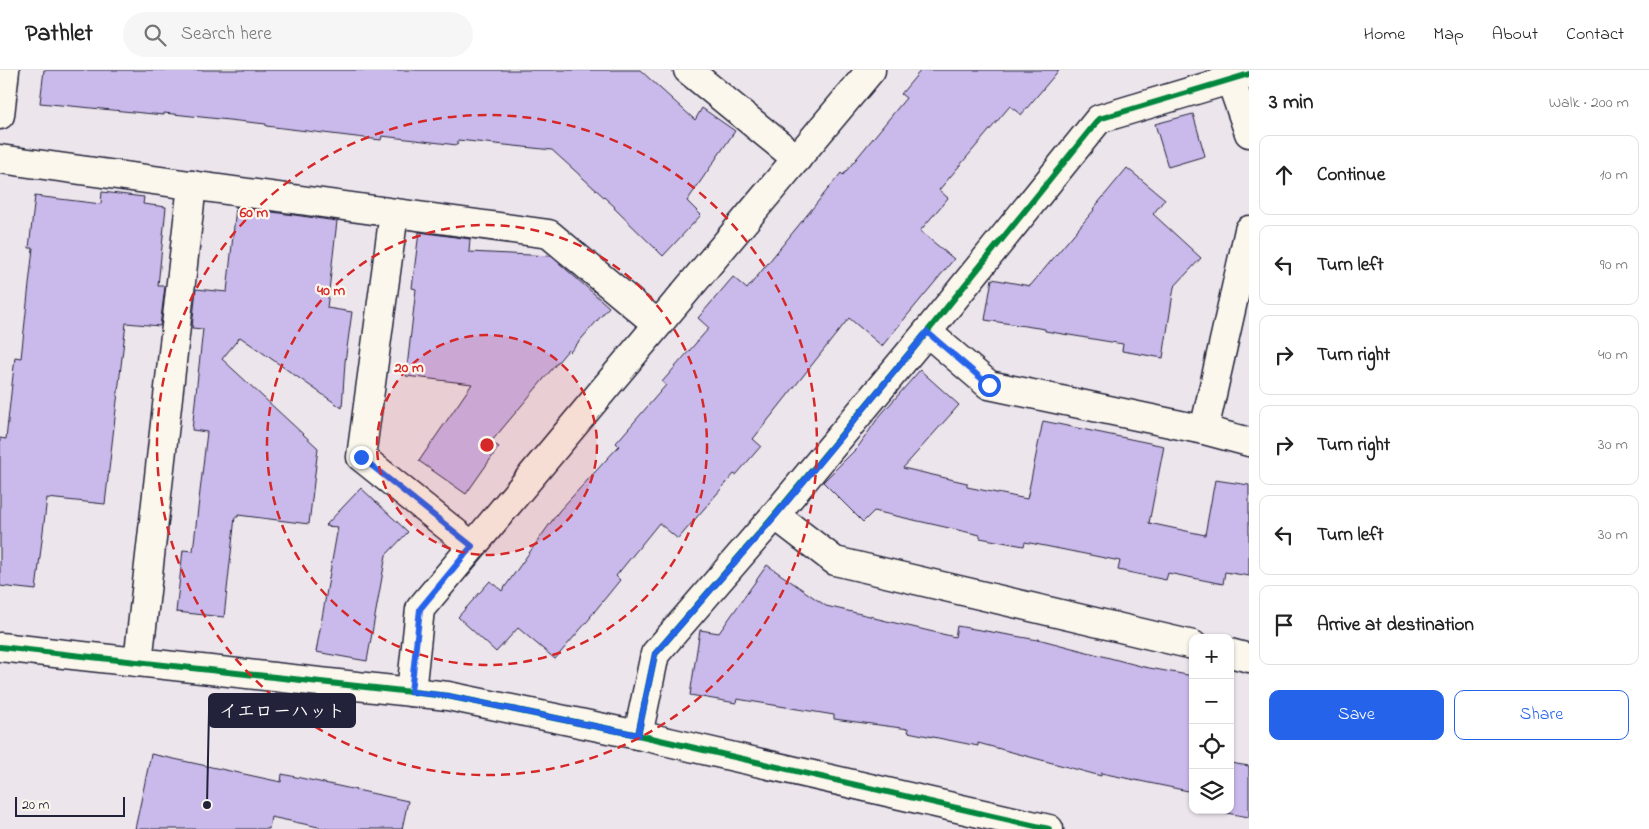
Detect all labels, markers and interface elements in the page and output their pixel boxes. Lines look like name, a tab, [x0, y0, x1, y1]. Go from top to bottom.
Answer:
search box	[123, 12, 473, 57]
text: Pathlet	[25, 17, 93, 52]
icon: search	[141, 21, 169, 49]
text: Search here	[181, 21, 272, 48]
text: Home	[1364, 22, 1405, 48]
text: Map	[1433, 22, 1464, 48]
text: About	[1492, 22, 1538, 48]
text: Contact	[1566, 22, 1624, 48]
text: 3 min	[1269, 88, 1313, 118]
text: Walk · 200 m	[1549, 91, 1629, 115]
icon: ahead	[1270, 161, 1298, 189]
text: Continue	[1317, 162, 1385, 189]
text: 10 m	[1600, 163, 1628, 187]
text: 60 m	[239, 202, 269, 224]
icon: left	[1270, 251, 1298, 279]
text: Turn left	[1317, 252, 1384, 279]
text: 90 m	[1600, 253, 1628, 277]
text: 40 m	[316, 280, 345, 302]
icon: right	[1270, 341, 1298, 369]
text: Turn right	[1317, 342, 1390, 369]
text: 40 m	[1598, 343, 1628, 367]
text: 20 m	[393, 357, 424, 379]
route start	[978, 374, 1001, 397]
icon: right	[1270, 431, 1298, 459]
text: Turn right	[1317, 432, 1390, 459]
text: 30 m	[1598, 433, 1628, 457]
centre of rings	[478, 436, 496, 454]
route end	[350, 446, 373, 469]
icon: left	[1270, 521, 1298, 549]
text: Turn left	[1317, 522, 1384, 549]
text: 30 m	[1598, 523, 1628, 547]
icon: arrive	[1270, 611, 1298, 639]
text: Arrive at destination	[1317, 612, 1474, 639]
map controls	[1189, 634, 1234, 814]
button: +	[1189, 634, 1234, 679]
button: −	[1189, 679, 1234, 724]
button: Save	[1269, 690, 1444, 740]
button: Share	[1454, 690, 1629, 740]
callout: イエローハット	[209, 694, 355, 727]
text: イエローハット	[219, 700, 345, 726]
button: locate	[1189, 724, 1234, 769]
button: layers	[1189, 769, 1234, 814]
scale bar	[15, 794, 125, 817]
text: 20 m	[22, 795, 49, 816]

